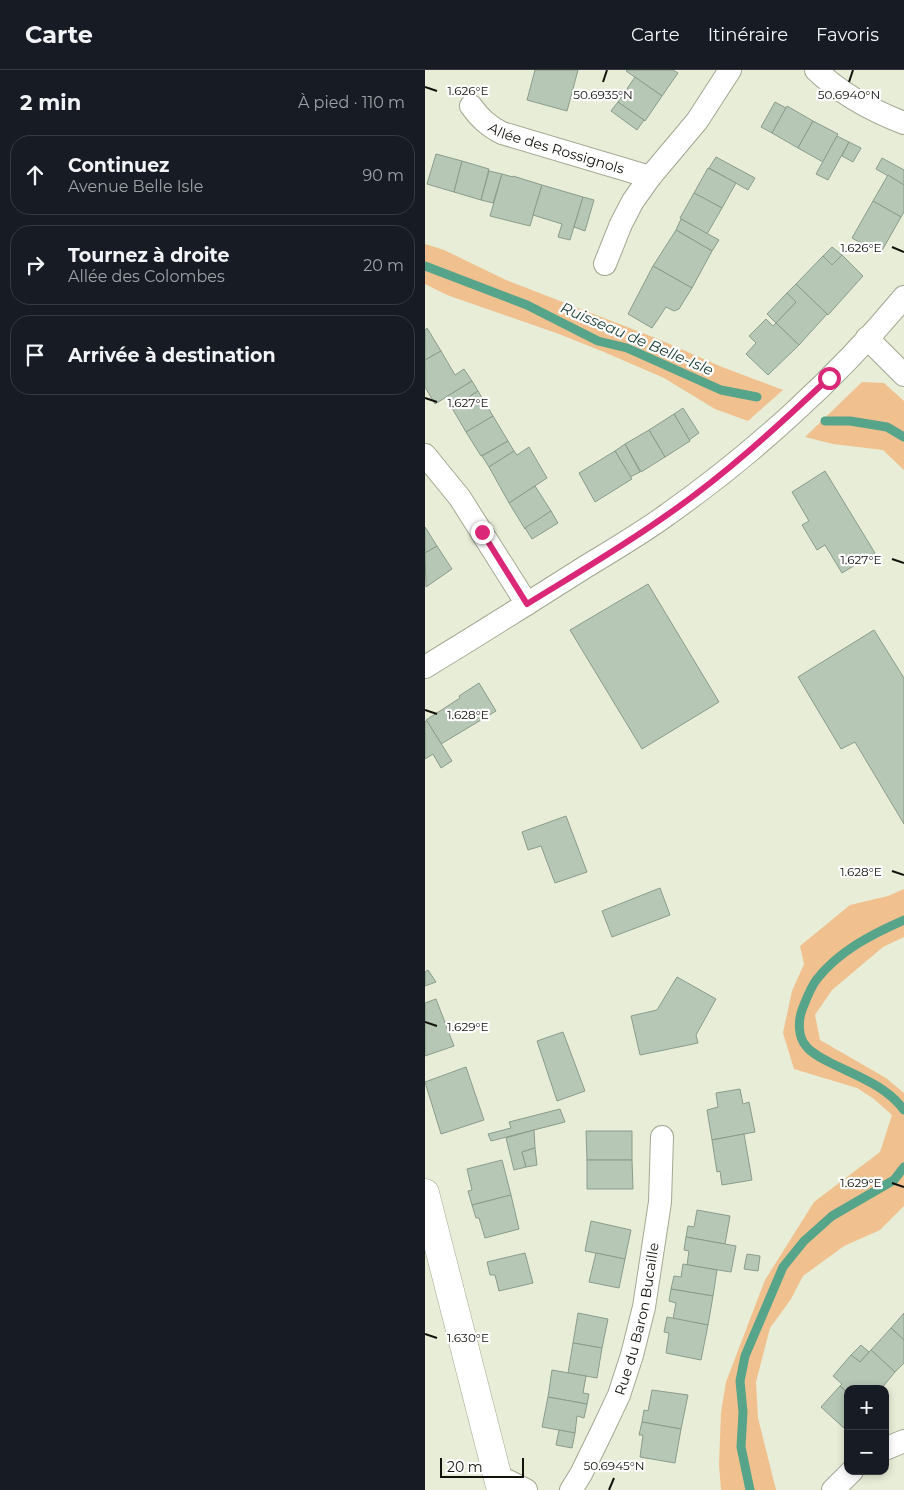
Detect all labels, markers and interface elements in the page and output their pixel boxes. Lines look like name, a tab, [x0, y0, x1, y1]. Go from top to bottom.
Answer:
text: Carte	[25, 20, 93, 49]
text: Carte	[631, 24, 680, 46]
text: Itinéraire	[708, 24, 788, 46]
text: Favoris	[816, 24, 879, 46]
text: 1.626°E	[448, 83, 488, 98]
text: 50.6935°N	[573, 87, 633, 102]
text: 50.6940°N	[818, 87, 880, 102]
text: 2 min	[20, 90, 81, 115]
text: À pied · 110 m	[298, 93, 405, 112]
street label: Allée des Rossignols	[485, 118, 627, 178]
text: Continuez	[68, 154, 169, 177]
icon: ahead	[21, 161, 49, 189]
text: 90 m	[362, 166, 404, 185]
text: Avenue Belle Isle	[68, 177, 203, 196]
text: 1.626°E	[841, 240, 881, 255]
text: Tournez à droite	[68, 244, 229, 267]
icon: right	[21, 251, 49, 279]
text: 20 m	[363, 256, 404, 275]
text: Allée des Colombes	[68, 267, 225, 286]
water label: Ruisseau de Belle-Isle	[558, 298, 717, 379]
icon: arrive	[21, 341, 49, 369]
text: Arrivée à destination	[68, 344, 276, 367]
route start	[818, 367, 841, 390]
text: 1.627°E	[447, 395, 489, 410]
route end	[471, 521, 494, 544]
text: 1.627°E	[840, 552, 882, 567]
text: 1.628°E	[447, 707, 489, 722]
text: 1.628°E	[840, 864, 882, 879]
text: 1.629°E	[447, 1019, 489, 1034]
text: 1.629°E	[840, 1175, 882, 1190]
street label: Rue du Baron Bucaille	[611, 1241, 663, 1398]
text: 1.630°E	[447, 1330, 489, 1345]
map controls	[844, 1385, 889, 1475]
button: +	[844, 1385, 889, 1430]
button: −	[844, 1430, 889, 1475]
scale bar	[440, 1455, 524, 1478]
text: 20 m	[447, 1458, 483, 1476]
text: 50.6945°N	[584, 1458, 644, 1473]

